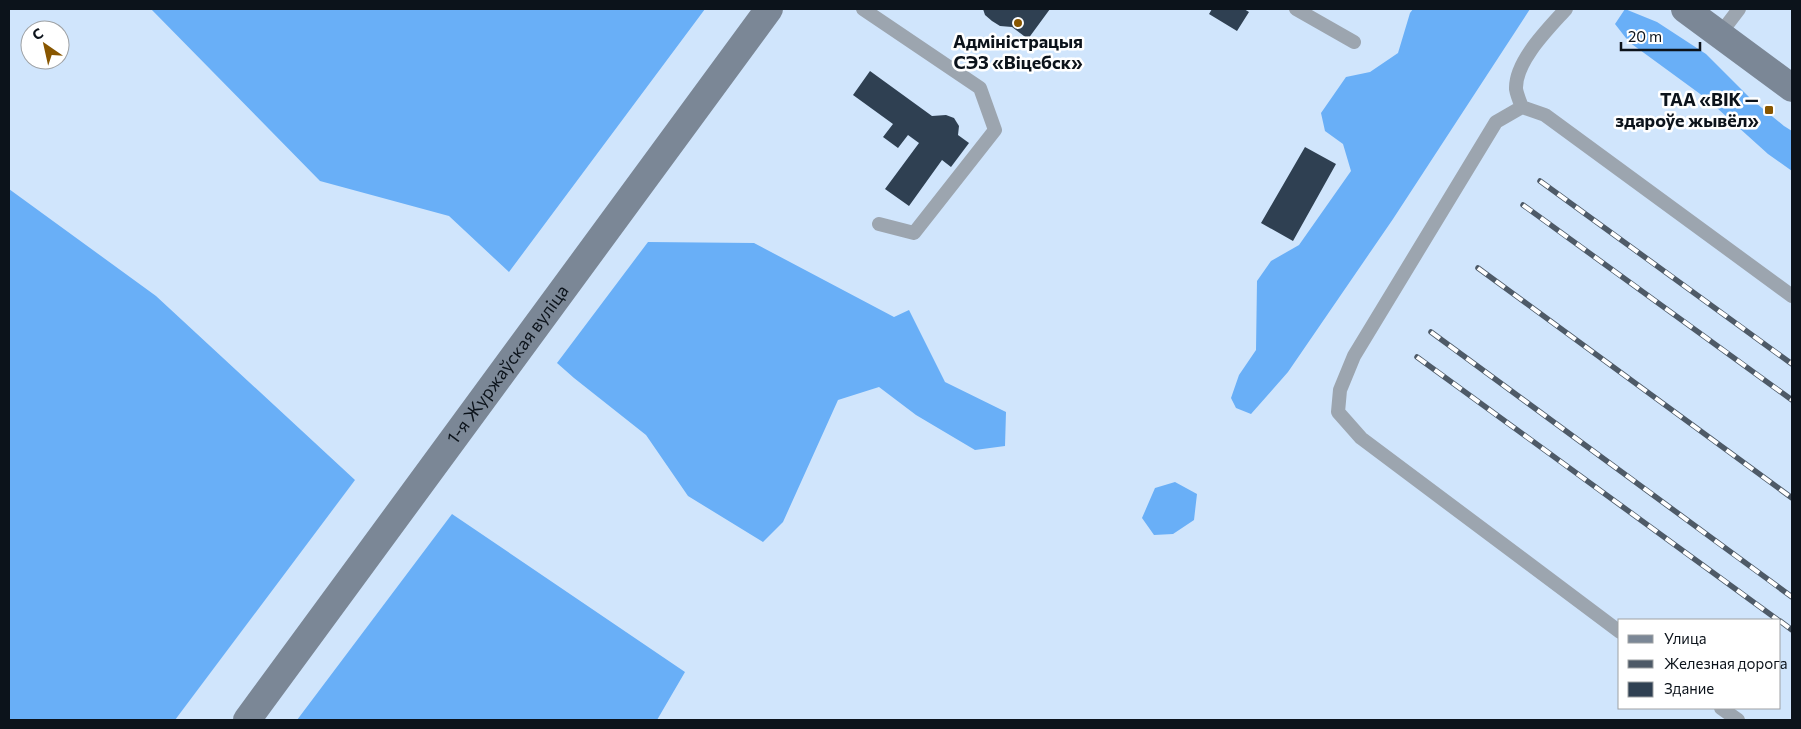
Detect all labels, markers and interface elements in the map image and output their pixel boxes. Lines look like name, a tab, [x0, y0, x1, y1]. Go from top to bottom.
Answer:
marker: Адміністрацыя СЭЗ «Віцебск»	[1012, 17, 1024, 29]
north arrow	[20, 20, 70, 70]
scale bar	[1621, 20, 1700, 52]
text: С	[29, 24, 46, 44]
text: 20 m	[1628, 27, 1662, 45]
place label: Адміністрацыя СЭЗ «Віцебск»	[953, 30, 1083, 73]
place label: ТАА «ВІК — здароўе жывёл»	[1615, 88, 1759, 131]
marker: ТАА «ВІК — здароўе жывёл»	[1763, 104, 1775, 116]
street label: 1-я Журжаўская вуліца	[441, 280, 573, 448]
legend	[1618, 619, 1781, 709]
text: Улица	[1664, 629, 1706, 647]
text: Железная дорога	[1664, 654, 1788, 672]
text: Здание	[1664, 679, 1714, 697]

